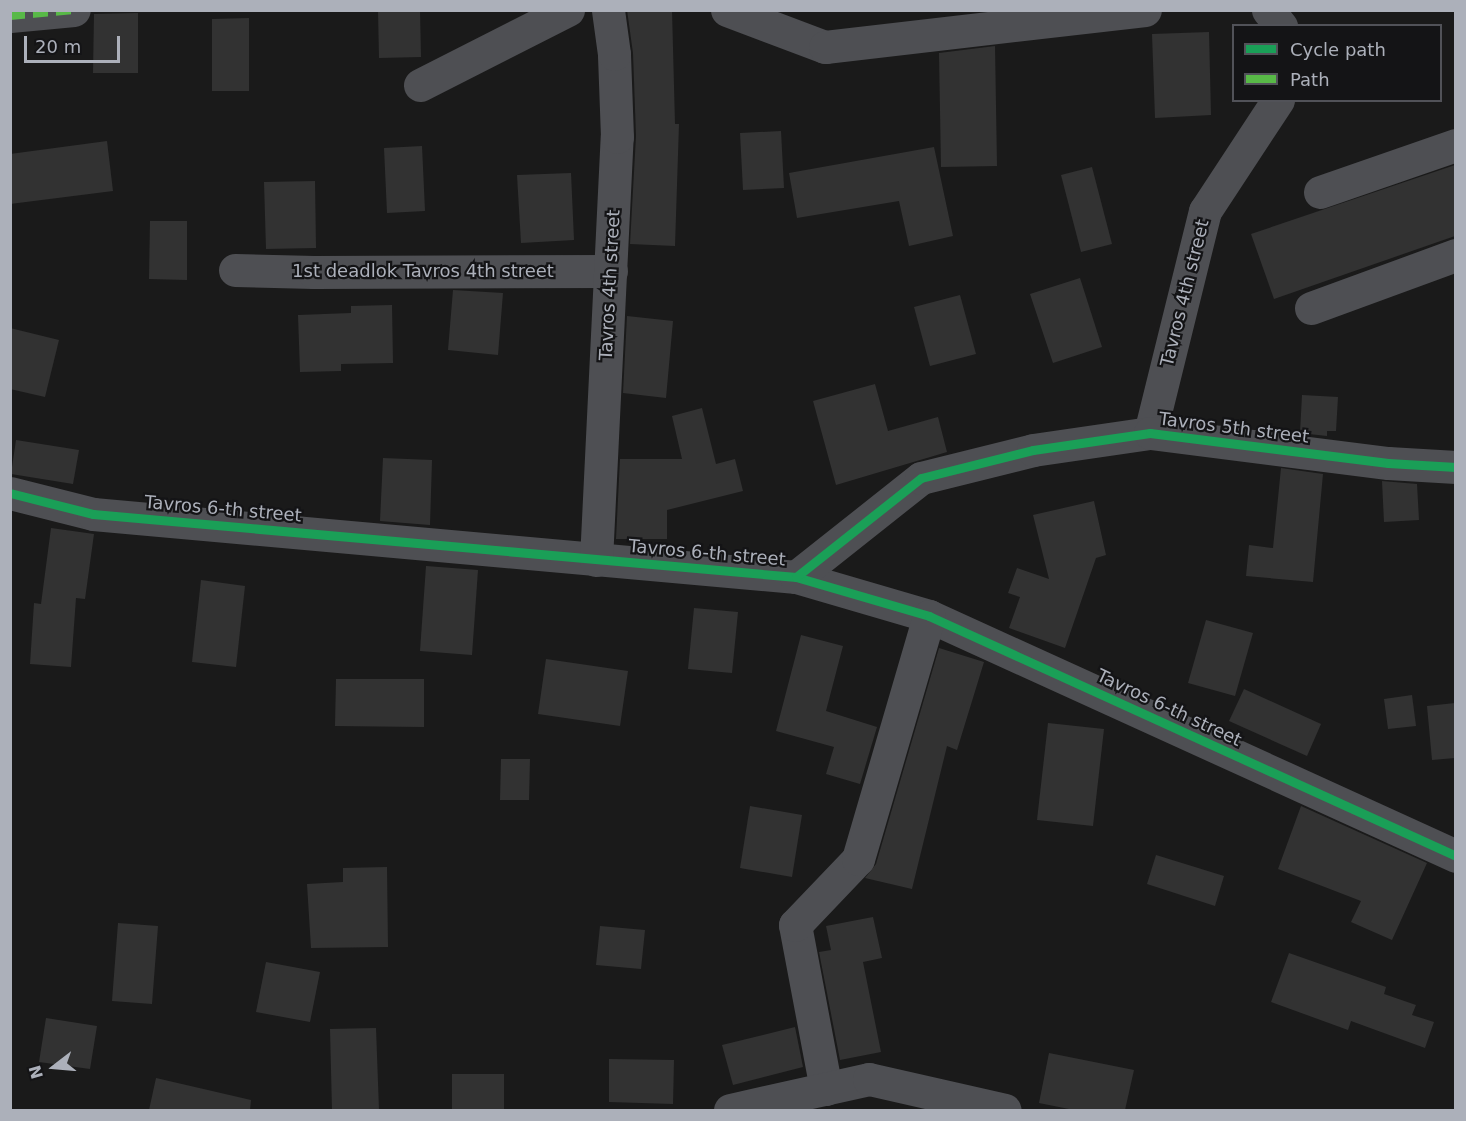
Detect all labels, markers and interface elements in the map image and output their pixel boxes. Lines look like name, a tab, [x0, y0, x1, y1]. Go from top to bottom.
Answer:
scale bar	[27, 24, 123, 62]
legend	[1232, 24, 1442, 102]
text: 20 m	[35, 36, 81, 57]
text: Cycle path	[1290, 39, 1386, 60]
text: Path	[1290, 69, 1330, 90]
street label: Tavros 4th street	[595, 209, 625, 361]
street label: Tavros 4th street	[1156, 217, 1214, 369]
street label: 1st deadlok Tavros 4th street	[292, 260, 554, 282]
street label: Tavros 5th street	[1158, 408, 1310, 448]
street label: Tavros 6-th street	[144, 491, 302, 527]
street label: Tavros 6-th street	[628, 535, 786, 571]
street label: Tavros 6-th street	[1093, 665, 1245, 751]
north arrow	[24, 1037, 84, 1097]
text: N	[25, 1063, 47, 1081]

